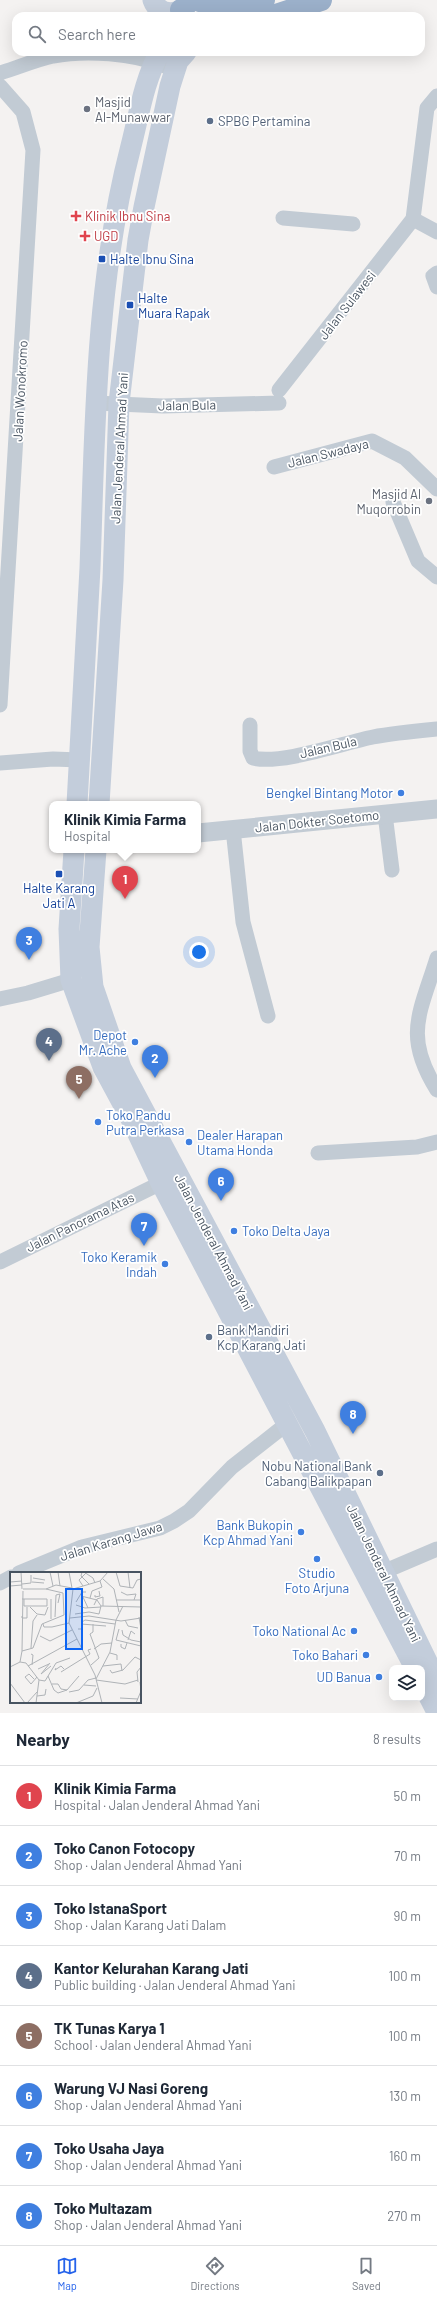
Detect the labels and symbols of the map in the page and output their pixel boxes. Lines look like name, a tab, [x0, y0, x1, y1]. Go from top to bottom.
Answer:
place label: Masjid Al-Munawwar	[95, 94, 171, 125]
marker: Masjid Al-Munawwar	[82, 104, 92, 114]
place label: SPBG Pertamina	[218, 113, 310, 129]
marker: SPBG Pertamina	[205, 116, 215, 126]
place label: Klinik Ibnu Sina	[85, 208, 170, 224]
marker: Klinik Ibnu Sina	[70, 210, 82, 222]
place label: UGD	[94, 228, 118, 244]
marker: UGD	[79, 230, 91, 242]
place label: Halte Ibnu Sina	[110, 251, 194, 267]
marker: Halte Ibnu Sina	[97, 254, 107, 264]
street label: Jalan Sulawesi	[315, 267, 379, 343]
place label: Halte Muara Rapak	[138, 290, 210, 321]
marker: Halte Muara Rapak	[125, 300, 135, 310]
street label: Jalan Wonokromo	[9, 340, 31, 442]
street label: Jalan Jenderal Ahmad Yani	[107, 372, 131, 524]
street label: Jalan Bula	[158, 396, 216, 414]
street label: Jalan Swadaya	[286, 435, 370, 471]
place label: Masjid Al Muqorrobin	[357, 486, 421, 517]
marker: Masjid Al Muqorrobin	[424, 496, 434, 506]
street label: Jalan Bula	[298, 733, 358, 761]
place label: Bengkel Bintang Motor	[266, 785, 393, 801]
marker: Bengkel Bintang Motor	[396, 788, 406, 798]
street label: Jalan Dokter Soetomo	[254, 807, 380, 835]
pin: 1	[112, 866, 138, 899]
marker: Halte Karang Jati A	[54, 869, 64, 879]
place label: Halte Karang Jati A	[23, 880, 95, 911]
pin: 3	[16, 927, 42, 960]
your location	[189, 942, 209, 962]
place label: Depot Mr. Ache	[79, 1027, 127, 1058]
pin: 4	[36, 1028, 62, 1061]
marker: Depot Mr. Ache	[130, 1037, 140, 1047]
pin: 2	[142, 1045, 168, 1078]
pin: 5	[66, 1066, 92, 1099]
place label: Toko Pandu Putra Perkasa	[106, 1107, 184, 1138]
marker: Toko Pandu Putra Perkasa	[93, 1117, 103, 1127]
place label: Dealer Harapan Utama Honda	[197, 1127, 283, 1158]
marker: Dealer Harapan Utama Honda	[184, 1137, 194, 1147]
pin: 6	[208, 1168, 234, 1201]
street label: Jalan Jenderal Ahmad Yani	[171, 1171, 257, 1313]
street label: Jalan Panorama Atas	[23, 1189, 137, 1255]
pin: 7	[131, 1213, 157, 1246]
place label: Toko Delta Jaya	[242, 1223, 330, 1239]
marker: Toko Delta Jaya	[229, 1226, 239, 1236]
place label: Toko Keramik Indah	[81, 1249, 157, 1280]
marker: Toko Keramik Indah	[160, 1259, 170, 1269]
place label: Bank Mandiri Kcp Karang Jati	[217, 1322, 306, 1353]
marker: Bank Mandiri Kcp Karang Jati	[204, 1332, 214, 1342]
pin: 8	[340, 1401, 366, 1434]
place label: Nobu National Bank Cabang Balikpapan	[261, 1458, 372, 1489]
marker: Nobu National Bank Cabang Balikpapan	[375, 1468, 385, 1478]
street label: Jalan Jenderal Ahmad Yani	[344, 1501, 424, 1645]
place label: Bank Bukopin Kcp Ahmad Yani	[203, 1517, 293, 1548]
street label: Jalan Karang Jawa	[58, 1518, 164, 1564]
marker: Bank Bukopin Kcp Ahmad Yani	[296, 1527, 306, 1537]
marker: Studio Foto Arjuna	[312, 1554, 322, 1564]
place label: Studio Foto Arjuna	[285, 1565, 349, 1596]
inset map	[10, 1572, 141, 1703]
place label: Toko National Ac	[252, 1623, 346, 1639]
marker: Toko National Ac	[349, 1626, 359, 1636]
place label: Toko Bahari	[292, 1647, 358, 1663]
marker: Toko Bahari	[361, 1650, 371, 1660]
place label: UD Banua	[317, 1669, 371, 1685]
marker: UD Banua	[374, 1672, 384, 1682]

